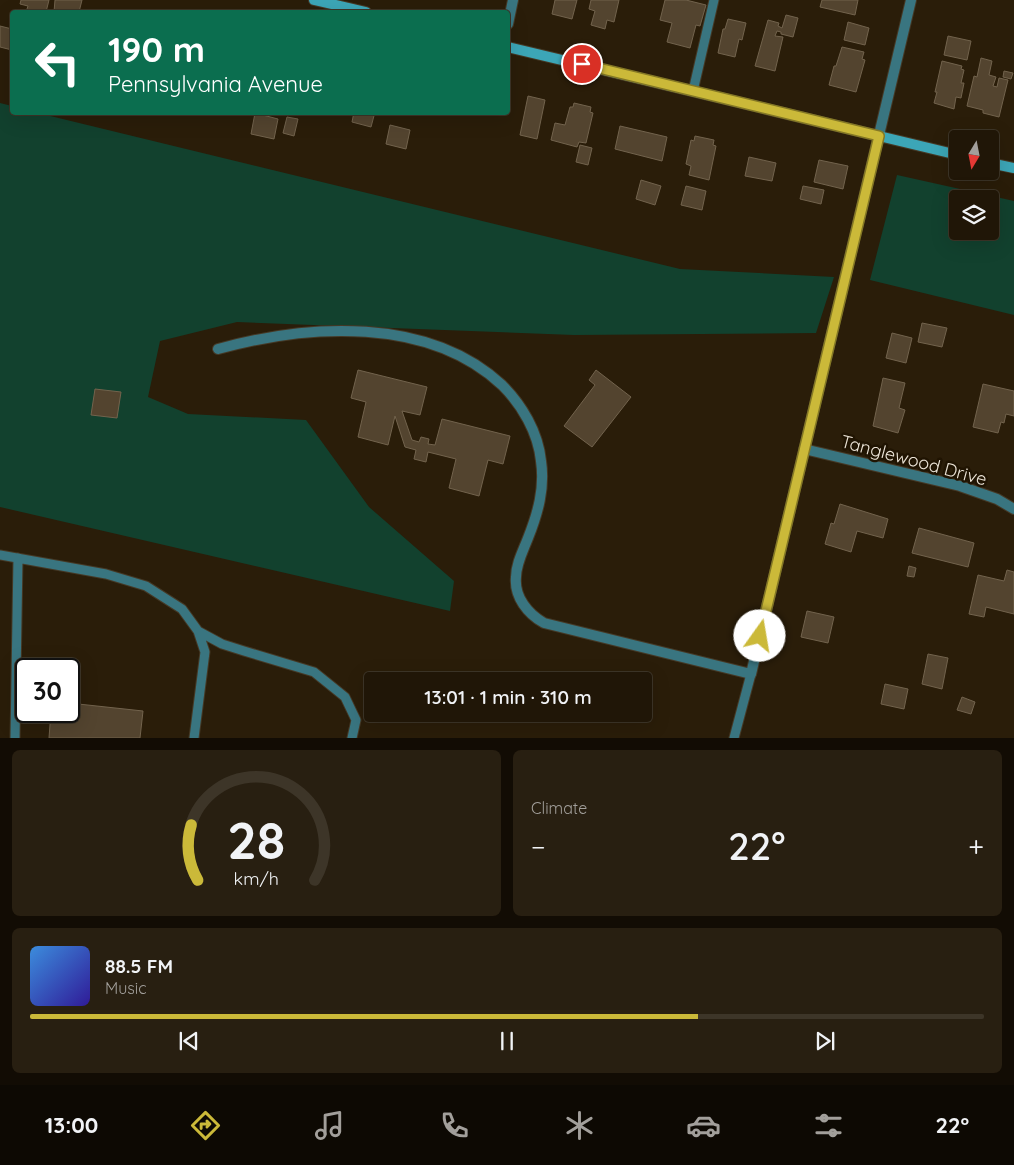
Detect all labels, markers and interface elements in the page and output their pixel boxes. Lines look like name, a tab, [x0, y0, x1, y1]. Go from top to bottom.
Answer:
text: 190 m	[108, 27, 205, 71]
icon: left	[25, 30, 90, 95]
pin	[561, 43, 603, 85]
icon: arrive	[568, 50, 596, 78]
text: Pennsylvania Avenue	[108, 70, 323, 98]
north arrow	[949, 130, 999, 180]
map controls	[949, 130, 999, 240]
button: layers	[949, 190, 999, 240]
street label: Tanglewood Drive	[838, 429, 990, 491]
position arrow	[733, 609, 785, 661]
speed limit sign: 30	[15, 658, 80, 723]
text: 13:01 · 1 min · 310 m	[424, 685, 592, 709]
text: Climate	[531, 798, 587, 818]
text: 28	[227, 807, 286, 872]
text: 22°	[728, 822, 785, 870]
text: −	[531, 829, 546, 864]
text: +	[968, 829, 984, 864]
text: km/h	[234, 867, 279, 889]
text: 88.5 FM	[105, 954, 173, 978]
text: Music	[105, 978, 147, 998]
icon: previous	[175, 1027, 203, 1055]
icon: pause	[493, 1027, 521, 1055]
icon: next	[811, 1027, 839, 1055]
icon: directions	[188, 1108, 223, 1143]
icon: music	[312, 1108, 347, 1143]
icon: phone	[437, 1108, 472, 1143]
icon: climate	[562, 1108, 597, 1143]
icon: car	[686, 1108, 721, 1143]
icon: filters	[811, 1108, 846, 1143]
text: 13:00	[45, 1111, 98, 1139]
text: 22°	[935, 1111, 969, 1139]

